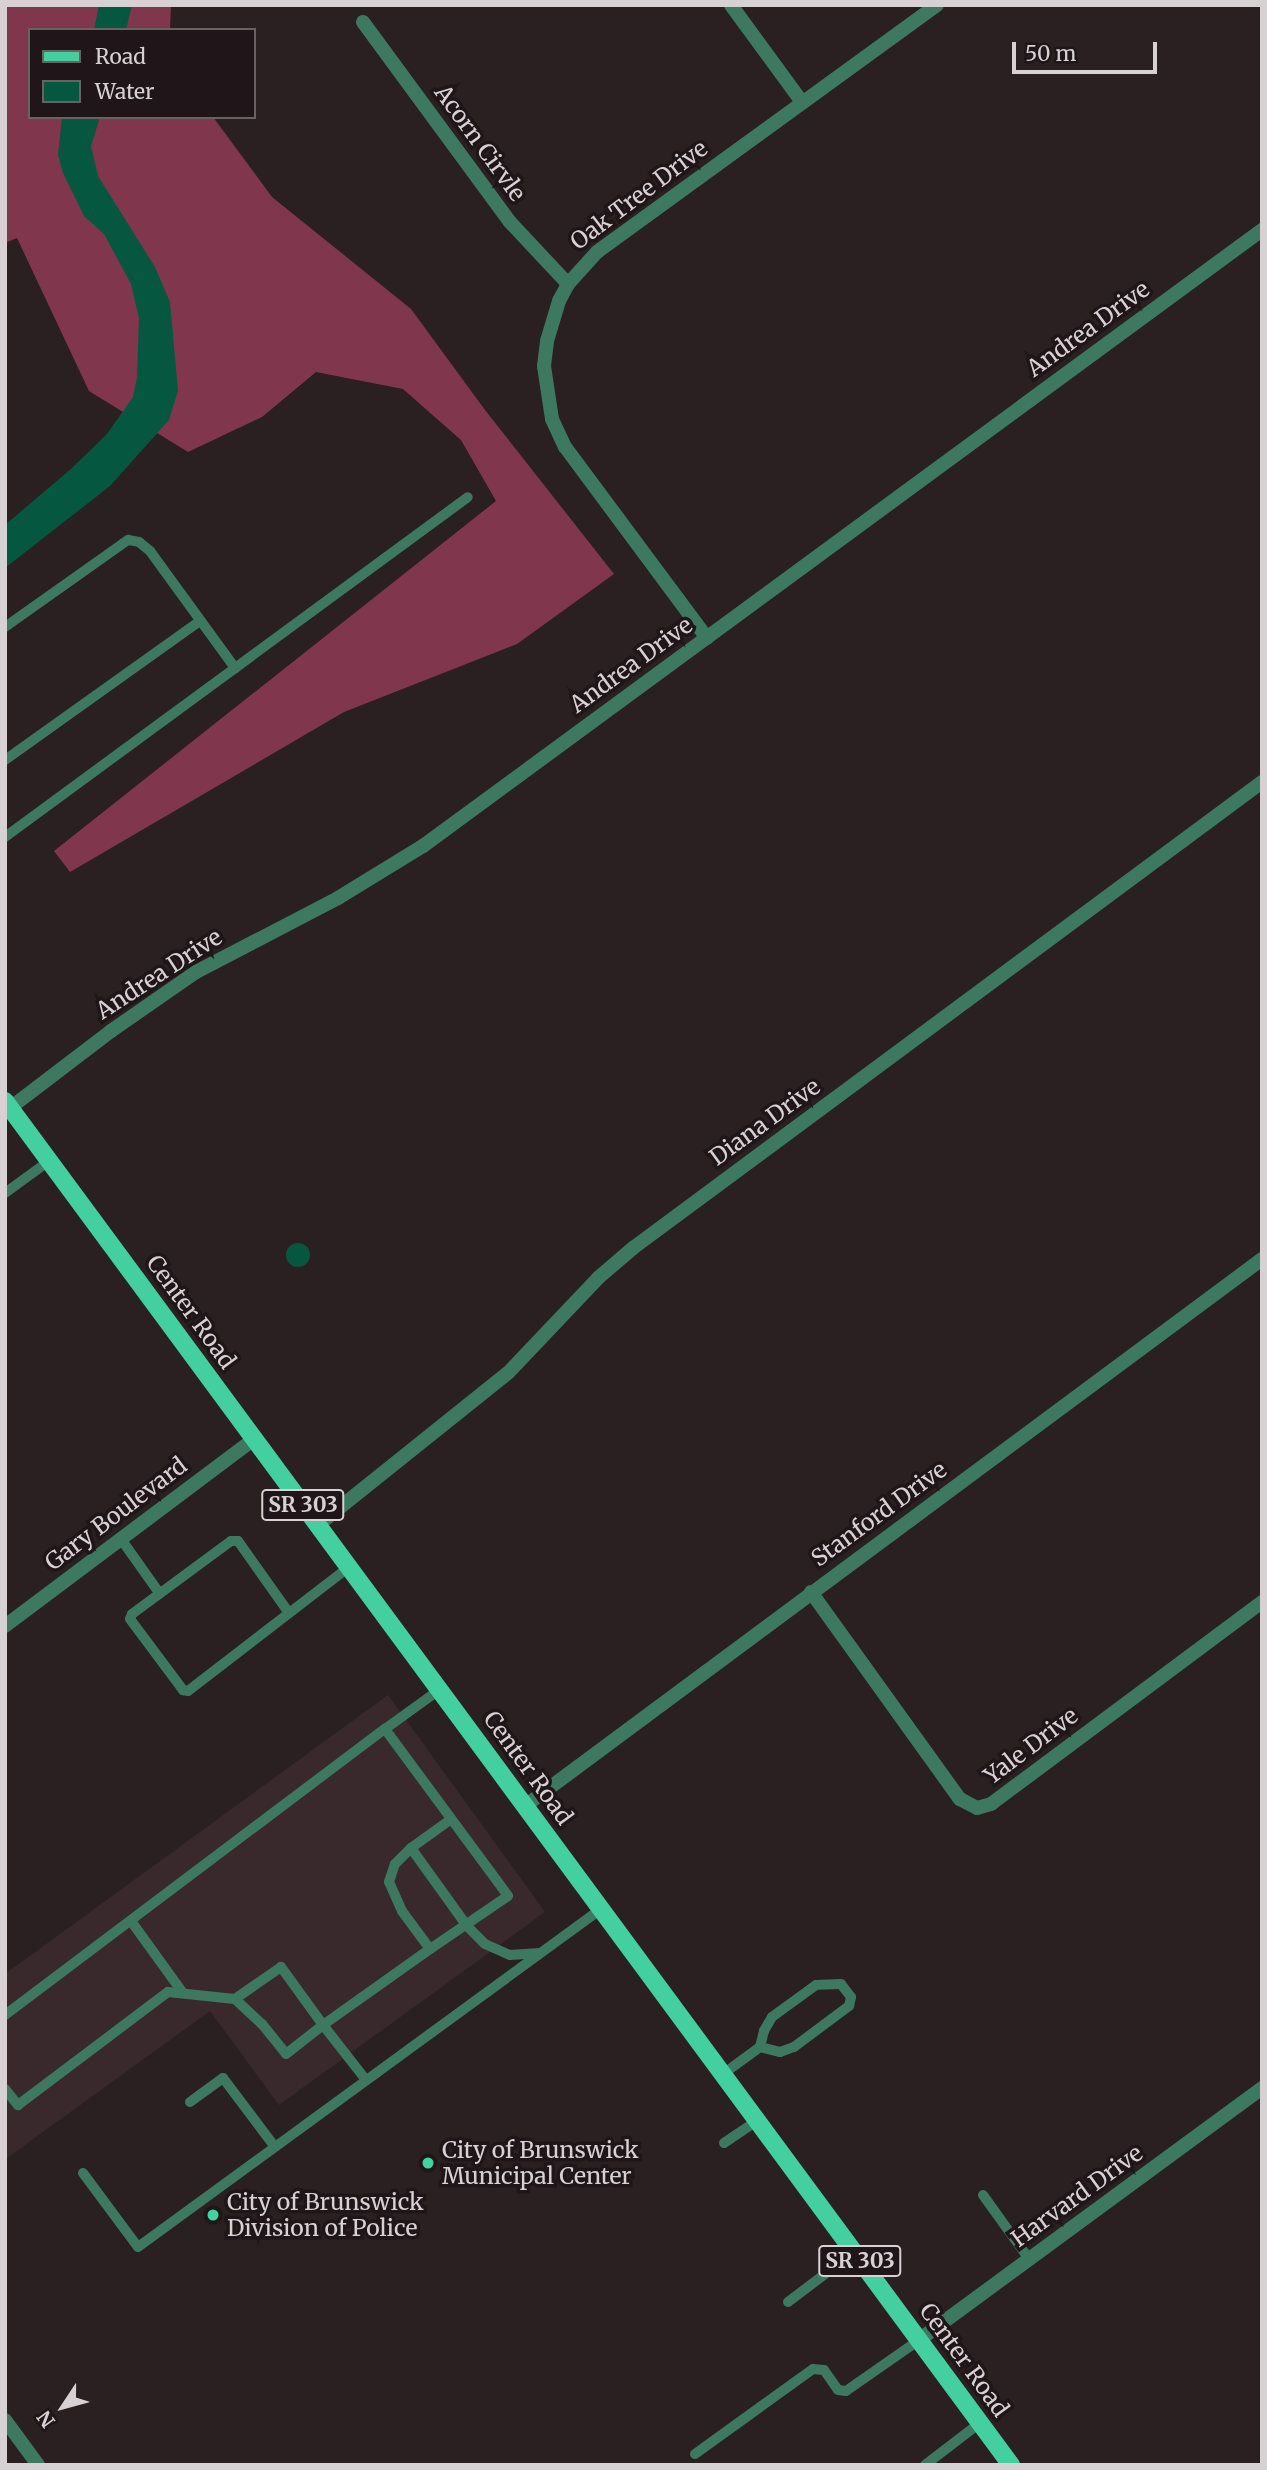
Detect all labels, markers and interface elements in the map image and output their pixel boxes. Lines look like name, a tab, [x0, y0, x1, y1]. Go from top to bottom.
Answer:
legend	[28, 28, 256, 119]
scale bar	[1015, 28, 1160, 72]
text: 50 m	[1025, 40, 1076, 67]
text: Road	[95, 43, 146, 70]
text: Water	[95, 78, 154, 105]
street label: Acorn Cirvle	[429, 80, 531, 206]
street label: Oak Tree Drive	[565, 135, 713, 255]
street label: Andrea Drive	[1021, 275, 1155, 383]
street label: Andrea Drive	[564, 611, 698, 719]
street label: Andrea Drive	[91, 923, 227, 1025]
street label: Diana Drive	[704, 1073, 826, 1171]
street label: Center Road	[141, 1250, 241, 1374]
street label: Gary Boulevard	[40, 1452, 192, 1576]
street label: Stanford Drive	[806, 1456, 952, 1572]
road number: SR 303	[261, 1488, 345, 1522]
street label: Yale Drive	[979, 1702, 1083, 1790]
street label: Center Road	[478, 1706, 578, 1830]
place label: City of Brunswick Municipal Center	[442, 2136, 639, 2190]
street label: Harvard Drive	[1006, 2139, 1148, 2253]
marker: City of Brunswick Municipal Center	[420, 2155, 436, 2171]
place label: City of Brunswick Division of Police	[227, 2188, 424, 2242]
marker: City of Brunswick Division of Police	[205, 2207, 221, 2223]
road number: SR 303	[818, 2244, 902, 2278]
street label: Center Road	[914, 2298, 1014, 2422]
north arrow	[28, 2372, 98, 2442]
text: N	[32, 2406, 60, 2432]

